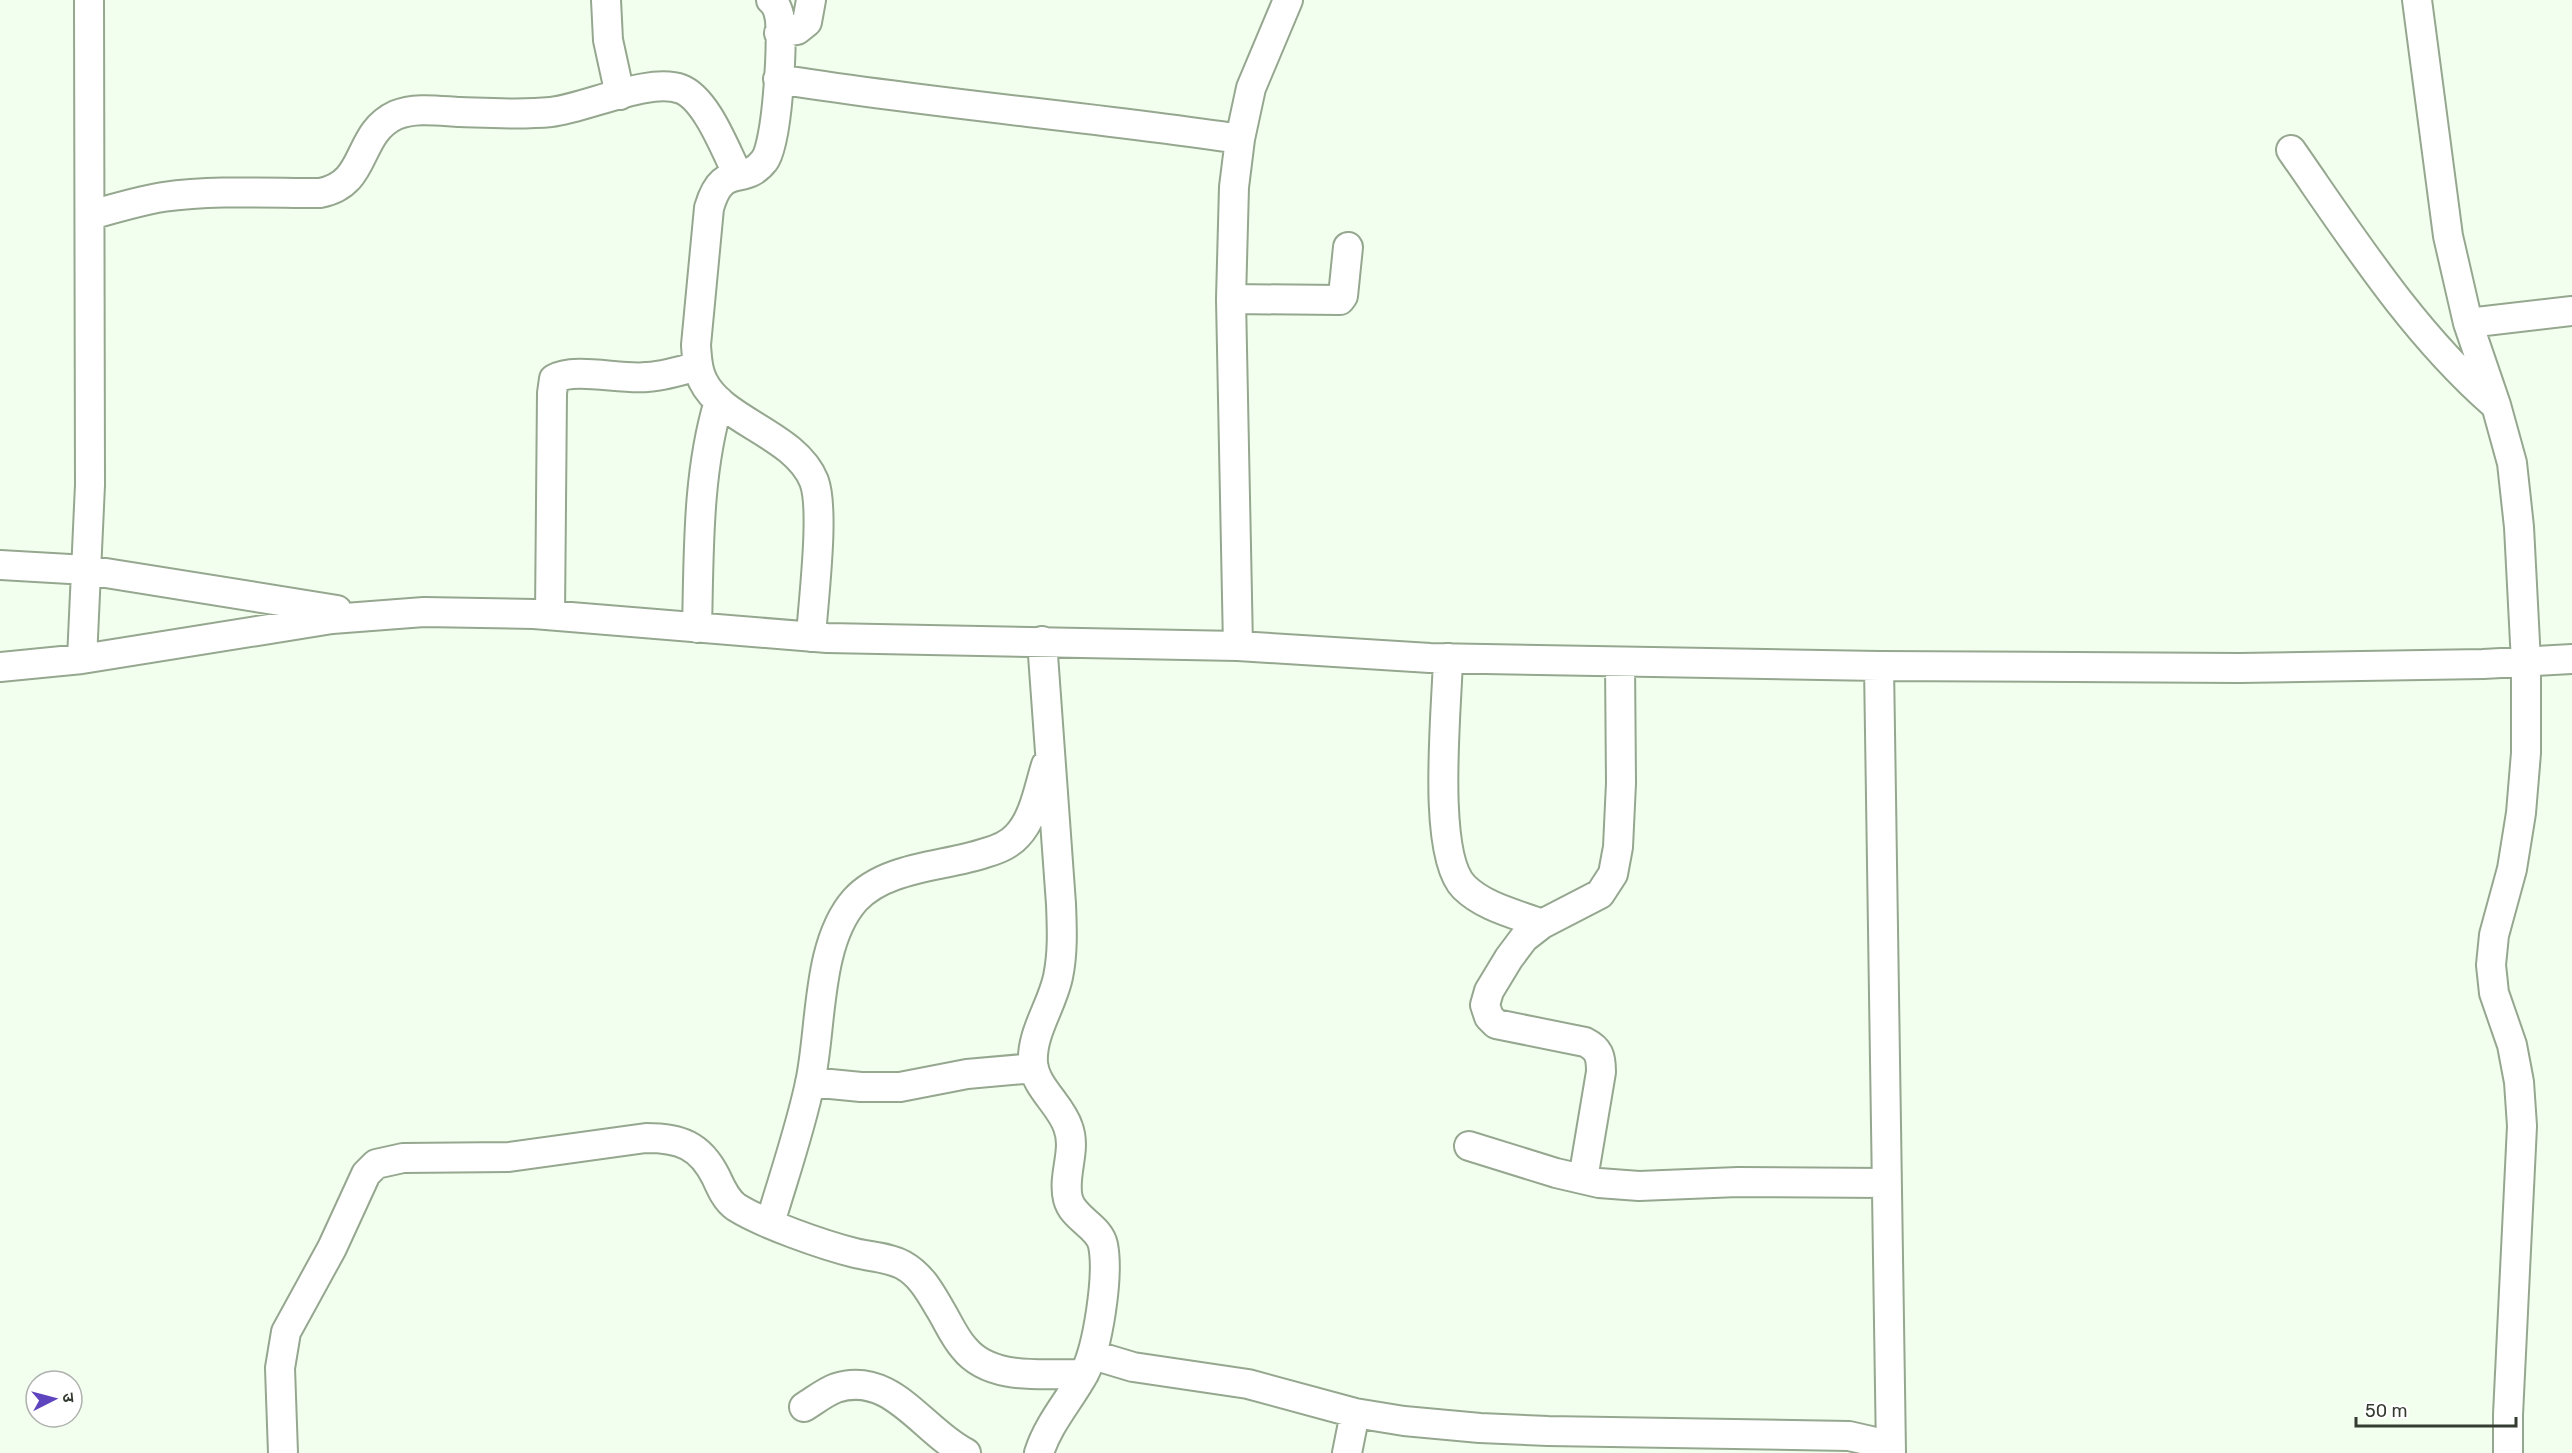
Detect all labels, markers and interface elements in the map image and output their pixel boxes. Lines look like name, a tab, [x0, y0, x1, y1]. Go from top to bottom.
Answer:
north arrow	[24, 1369, 84, 1429]
scale bar	[2356, 1390, 2516, 1428]
text: उ	[58, 1392, 78, 1404]
text: 50 m	[2365, 1400, 2408, 1422]

